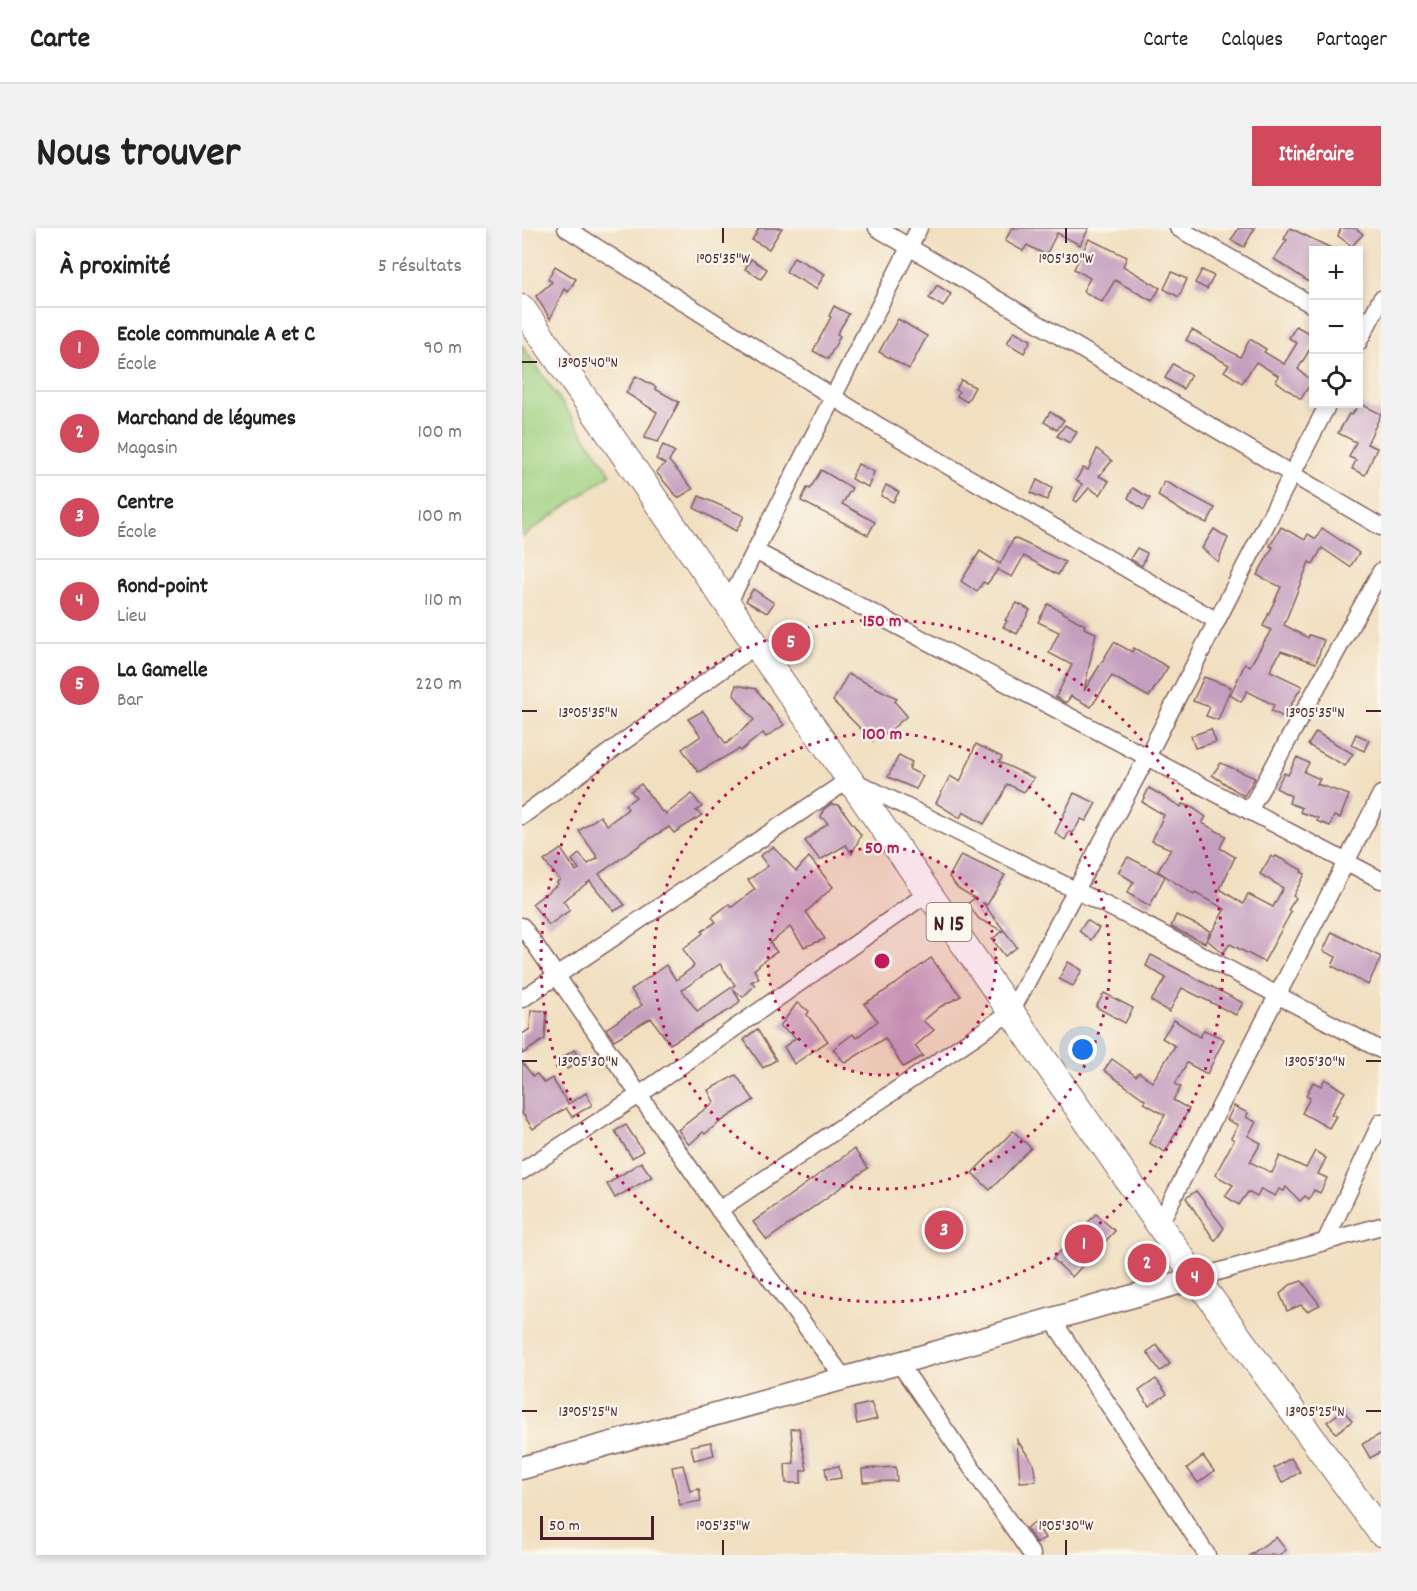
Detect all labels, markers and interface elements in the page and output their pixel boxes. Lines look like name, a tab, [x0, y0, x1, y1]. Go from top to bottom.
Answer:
text: Carte	[30, 21, 90, 61]
text: Carte	[1143, 26, 1188, 56]
text: Calques	[1221, 26, 1283, 56]
text: Partager	[1316, 26, 1387, 56]
text: Nous trouver	[36, 126, 240, 186]
button: Itinéraire	[1252, 126, 1381, 186]
map controls	[1309, 246, 1363, 408]
button: +	[1309, 246, 1363, 300]
text: À proximité	[60, 249, 170, 286]
text: 1°05'35"W	[696, 249, 750, 271]
text: 1°05'30"W	[1039, 249, 1094, 271]
text: 5 résultats	[378, 253, 462, 281]
button: −	[1309, 300, 1363, 354]
text: Ecole communale A et C	[117, 320, 315, 351]
text: 1	[77, 335, 82, 363]
text: 90 m	[424, 335, 462, 363]
text: École	[117, 351, 157, 379]
text: 13°05'40"N	[558, 353, 618, 375]
button: locate	[1309, 354, 1363, 408]
text: Marchand de légumes	[117, 404, 296, 435]
text: 2	[75, 419, 84, 447]
text: 100 m	[418, 419, 462, 447]
text: Magasin	[117, 435, 178, 463]
text: Centre	[117, 488, 174, 519]
text: 3	[75, 503, 84, 531]
text: 100 m	[418, 503, 462, 531]
text: École	[117, 519, 157, 547]
text: Rond-point	[117, 572, 208, 603]
text: 4	[75, 587, 84, 615]
text: 110 m	[424, 587, 462, 615]
text: Lieu	[117, 603, 146, 631]
text: 150 m	[863, 610, 901, 635]
pin: 5	[772, 620, 810, 664]
text: La Gamelle	[117, 656, 208, 687]
text: 5	[75, 671, 84, 699]
text: 220 m	[415, 671, 462, 699]
text: Bar	[117, 687, 143, 715]
text: 13°05'35"N	[558, 703, 618, 725]
text: 13°05'35"N	[1285, 703, 1345, 725]
text: 100 m	[862, 723, 902, 748]
text: 50 m	[865, 837, 899, 862]
road number: N 15	[926, 903, 972, 941]
centre of rings	[872, 951, 892, 971]
your location	[1068, 1035, 1097, 1064]
text: 13°05'30"N	[558, 1052, 618, 1074]
text: 13°05'30"N	[1285, 1052, 1345, 1074]
pin: 3	[924, 1208, 964, 1252]
pin: 1	[1064, 1222, 1104, 1266]
pin: 2	[1128, 1240, 1166, 1286]
pin: 4	[1176, 1254, 1214, 1300]
text: 13°05'25"N	[558, 1402, 618, 1424]
text: 13°05'25"N	[1285, 1402, 1345, 1424]
scale bar	[540, 1513, 654, 1540]
text: 50 m	[549, 1515, 580, 1538]
text: 1°05'35"W	[696, 1516, 750, 1538]
text: 1°05'30"W	[1039, 1516, 1094, 1538]

